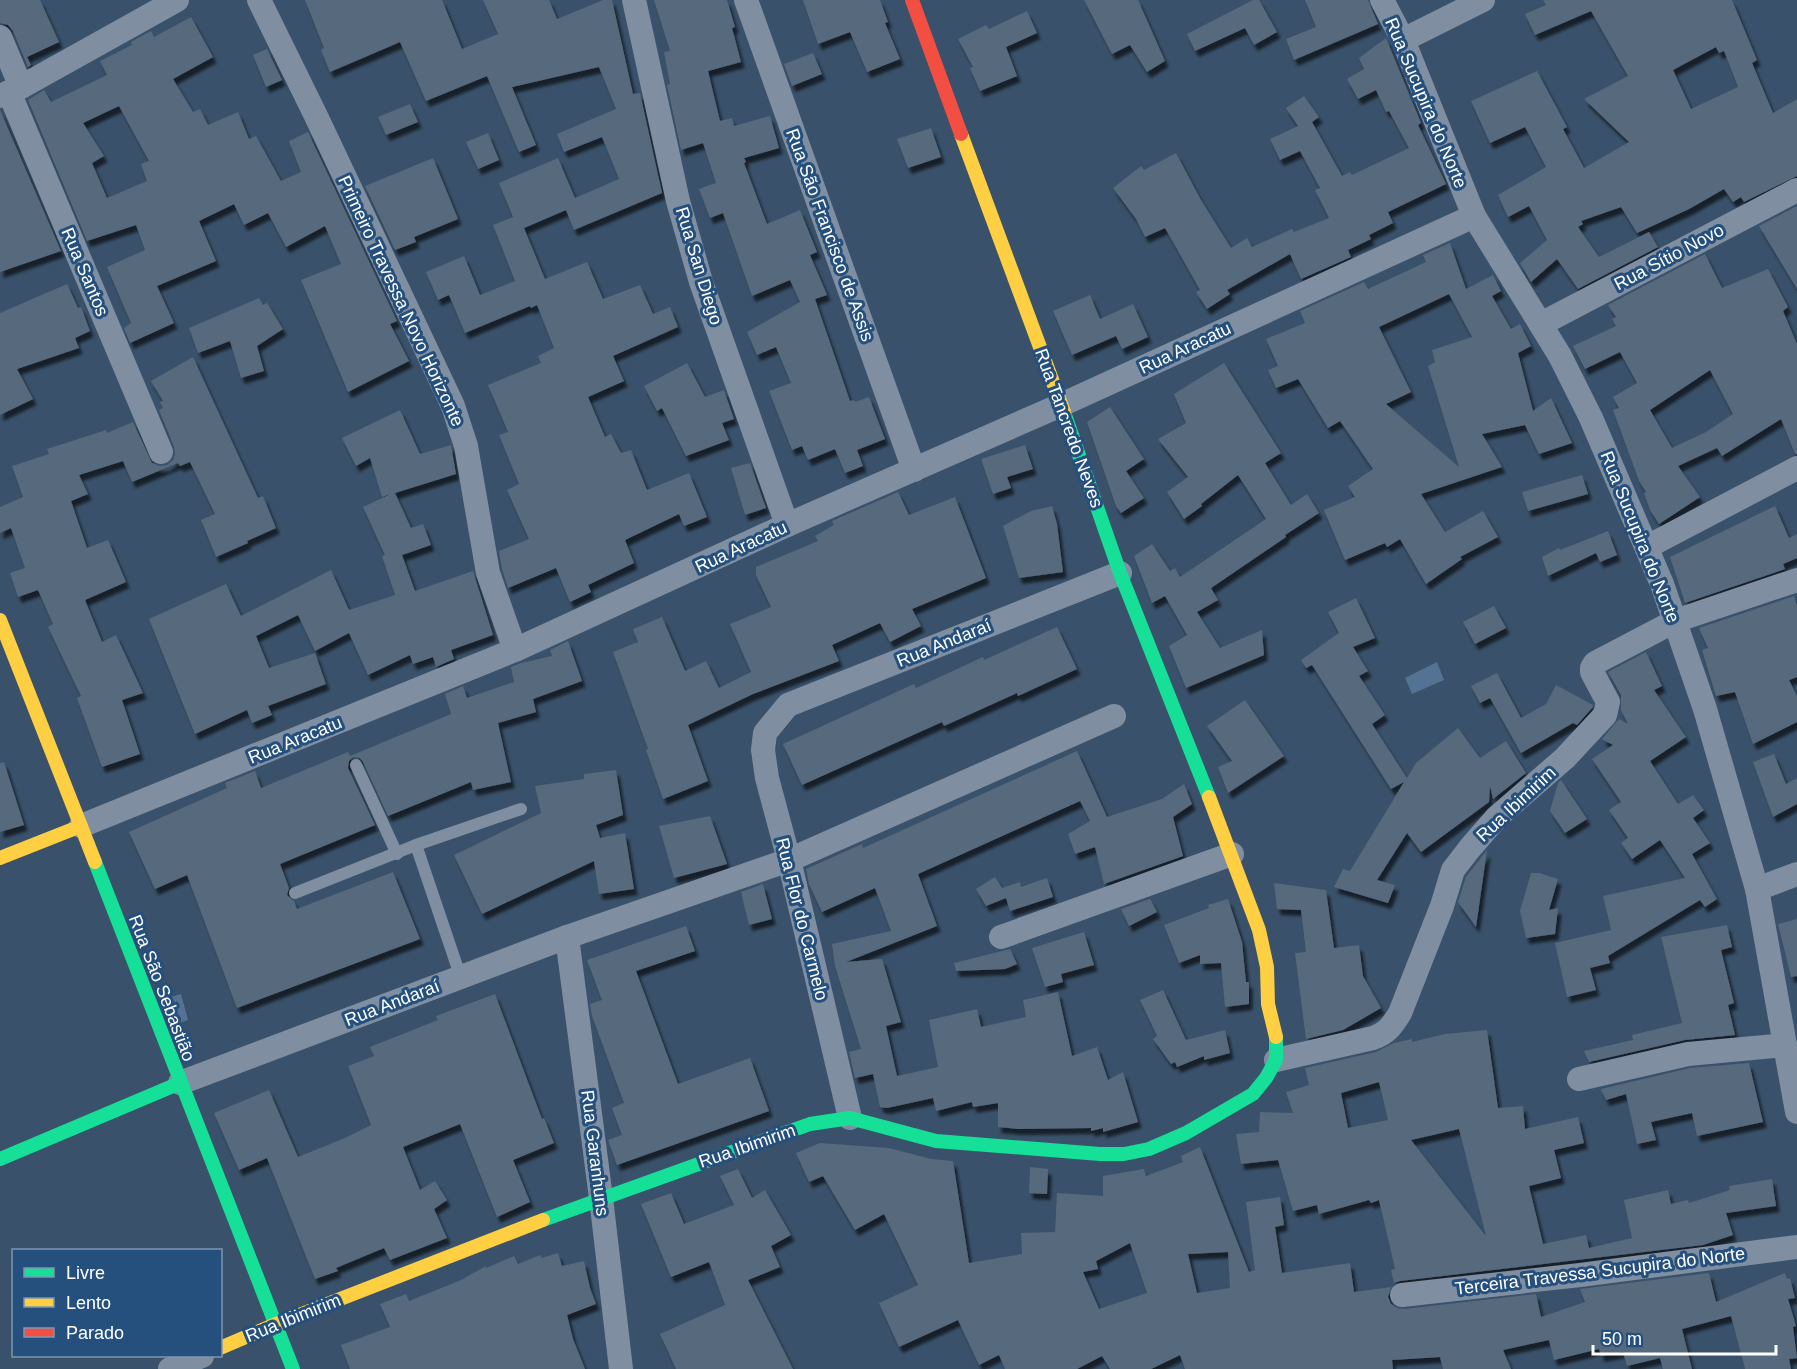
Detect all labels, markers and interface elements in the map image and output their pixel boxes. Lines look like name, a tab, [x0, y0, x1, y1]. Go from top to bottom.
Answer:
street label: Rua Sucupira do Norte	[1381, 15, 1471, 191]
street label: Rua São Francisco de Assis	[782, 126, 878, 344]
street label: Primeiro Travessa Novo Horizonte	[334, 173, 468, 429]
street label: Rua San Diego	[672, 205, 726, 327]
street label: Rua Sítio Novo	[1611, 220, 1727, 294]
street label: Rua Santos	[57, 225, 113, 319]
street label: Rua Aracatu	[1136, 318, 1234, 378]
street label: Rua Tancredo Neves	[1031, 346, 1107, 510]
street label: Rua Sucupira do Norte	[1596, 448, 1684, 626]
street label: Rua Aracatu	[692, 517, 790, 577]
street label: Rua Andaraí	[894, 615, 994, 671]
street label: Rua Aracatu	[245, 712, 345, 768]
street label: Rua Ibimirim	[1472, 762, 1560, 846]
street label: Rua Flor do Carmelo	[772, 836, 832, 1002]
street label: Rua São Sebastião	[125, 912, 199, 1064]
street label: Rua Andaraí	[342, 976, 442, 1030]
street label: Rua Garanhuns	[577, 1089, 613, 1217]
street label: Rua Ibimirim	[696, 1120, 798, 1172]
street label: Terceira Travessa Sucupira do Norte	[1454, 1243, 1746, 1299]
legend	[12, 1249, 222, 1357]
text: Livre	[66, 1263, 105, 1283]
street label: Rua Ibimirim	[242, 1290, 344, 1346]
text: Lento	[66, 1293, 111, 1313]
scale bar	[1593, 1318, 1776, 1356]
text: Parado	[66, 1323, 124, 1343]
text: 50 m	[1602, 1329, 1642, 1349]

